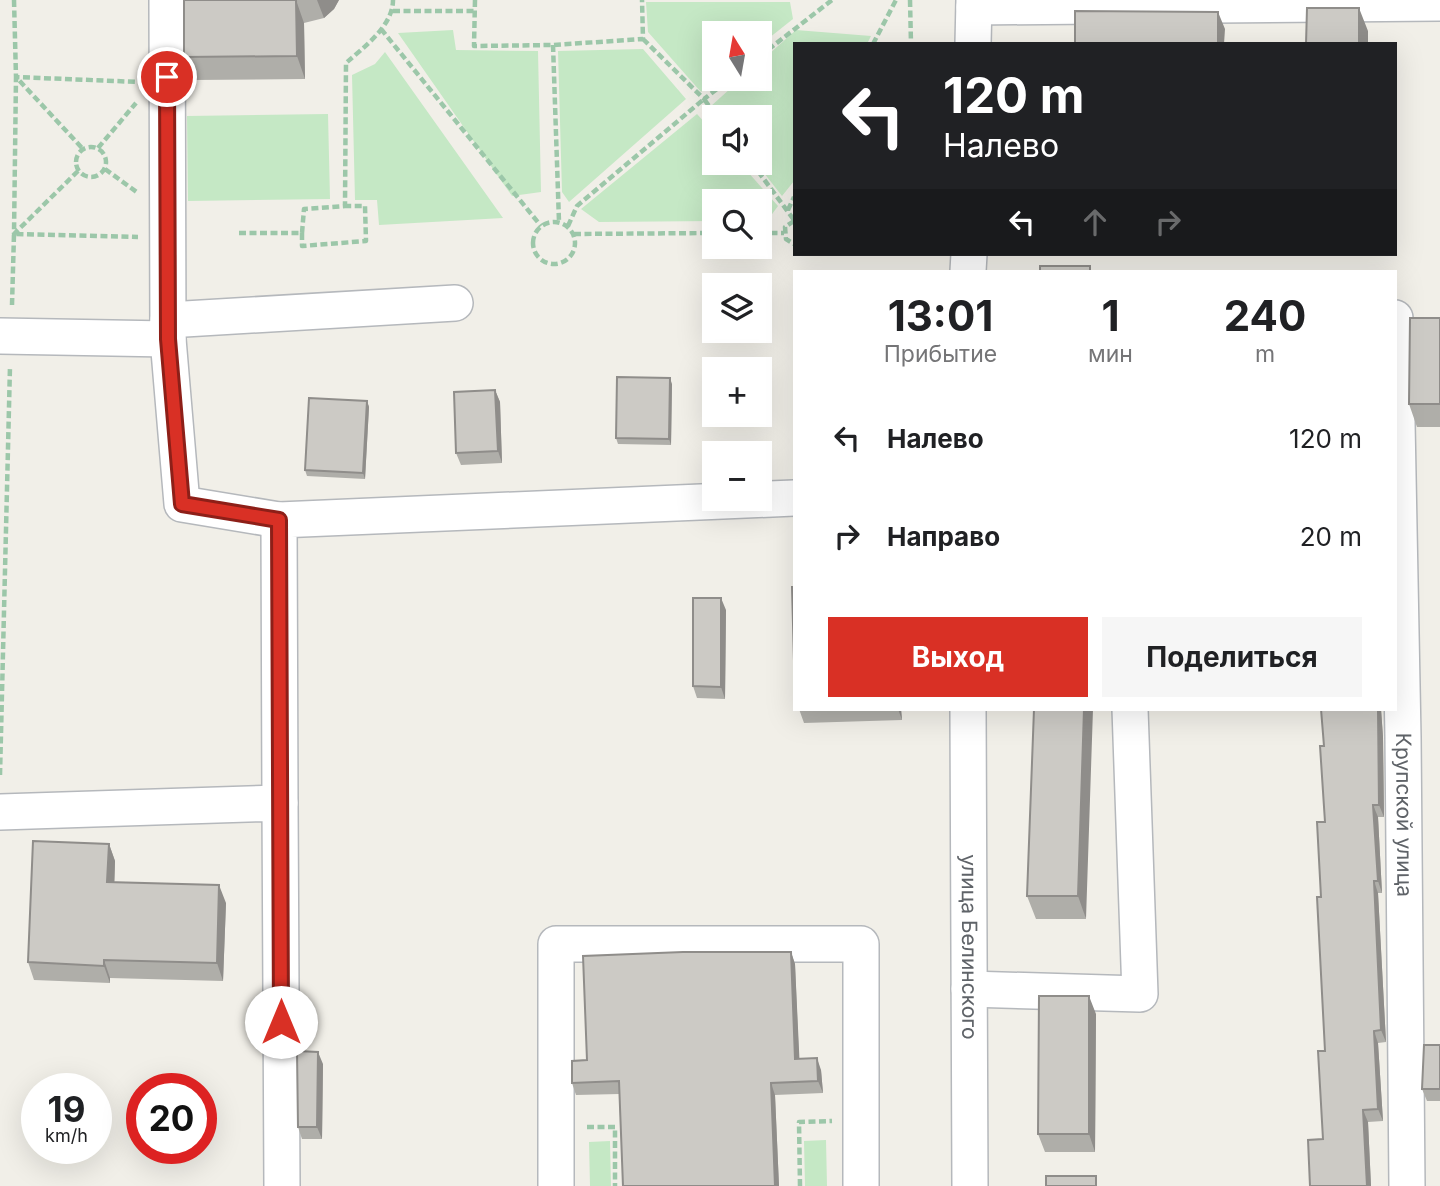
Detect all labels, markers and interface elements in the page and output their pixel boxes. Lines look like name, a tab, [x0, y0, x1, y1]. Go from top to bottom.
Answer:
north arrow	[702, 21, 772, 91]
map controls	[702, 21, 772, 511]
pin	[137, 47, 197, 107]
icon: arrive	[148, 58, 186, 96]
text: 120 m	[943, 66, 1084, 125]
icon: left	[828, 70, 919, 161]
button: sound	[702, 105, 772, 175]
text: Налево	[943, 126, 1059, 165]
button: search	[702, 189, 772, 259]
icon: left	[1003, 203, 1041, 241]
icon: ahead	[1076, 203, 1114, 241]
icon: right	[1149, 203, 1187, 241]
button: layers	[702, 273, 772, 343]
text: 13:01	[888, 290, 993, 341]
text: 1	[1101, 290, 1120, 341]
text: 240	[1224, 290, 1306, 341]
text: Прибытие	[884, 340, 997, 368]
text: мин	[1088, 340, 1133, 368]
text: m	[1255, 340, 1275, 368]
button: +	[702, 357, 772, 427]
icon: left	[828, 419, 866, 457]
text: Налево	[887, 423, 984, 454]
text: 120 m	[1289, 423, 1362, 454]
button: −	[702, 441, 772, 511]
icon: right	[828, 517, 866, 555]
text: Направо	[887, 521, 1000, 552]
text: 20 m	[1300, 521, 1362, 552]
button: Выход	[828, 617, 1088, 697]
button: Поделиться	[1102, 617, 1362, 697]
street label: Крупской улица	[1391, 733, 1417, 897]
street label: улица Белинского	[957, 854, 982, 1040]
position arrow	[244, 985, 318, 1059]
speed limit sign: 20	[126, 1073, 217, 1164]
text: 19	[48, 1088, 85, 1130]
text: km/h	[45, 1125, 88, 1146]

